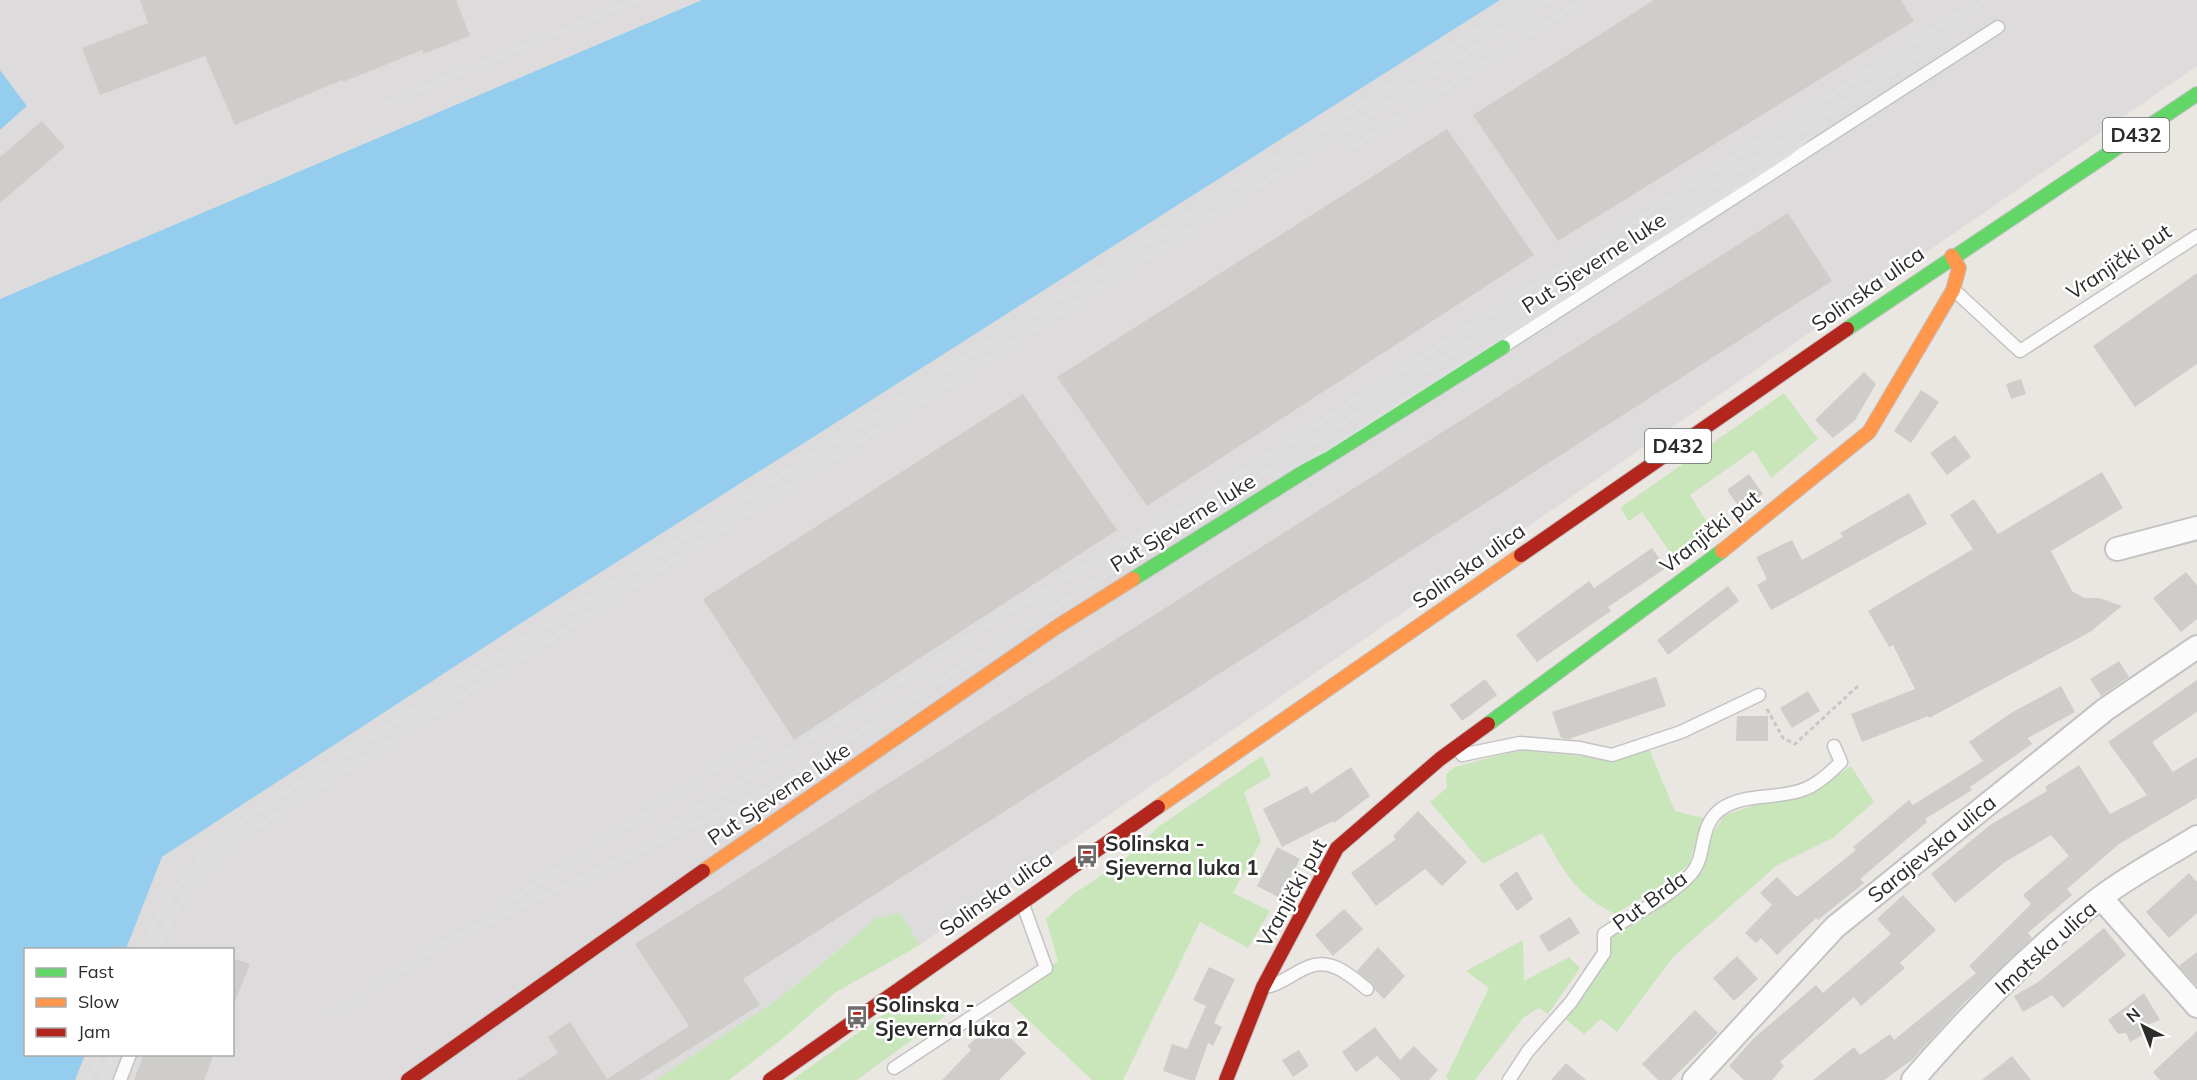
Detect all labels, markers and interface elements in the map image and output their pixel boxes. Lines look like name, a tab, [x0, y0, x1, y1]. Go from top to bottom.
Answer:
road number: D432	[2103, 118, 2169, 152]
street label: Put Sjeverne luke	[1517, 206, 1670, 318]
street label: Vranjički put	[2061, 218, 2176, 305]
street label: Solinska ulica	[1806, 240, 1929, 337]
road number: D432	[1645, 429, 1711, 463]
street label: Put Sjeverne luke	[1105, 467, 1260, 577]
street label: Vranjički put	[1654, 484, 1765, 578]
street label: Solinska ulica	[1407, 517, 1530, 614]
street label: Put Sjeverne luke	[702, 736, 855, 850]
street label: Sarajevska ulica	[1862, 789, 2001, 908]
place label: Solinska - Sjeverna luka 1	[1105, 830, 1259, 880]
street label: Vranjički put	[1251, 834, 1332, 951]
bus stop icon: Solinska - Sjeverna luka 1	[1074, 843, 1100, 869]
street label: Solinska ulica	[934, 845, 1057, 942]
street label: Put Brda	[1607, 865, 1692, 936]
street label: Imotska ulica	[1989, 895, 2101, 1000]
legend	[24, 948, 234, 1056]
text: Fast	[78, 960, 114, 983]
text: Slow	[78, 990, 120, 1013]
place label: Solinska - Sjeverna luka 2	[875, 991, 1029, 1041]
north arrow	[2113, 996, 2173, 1056]
text: N	[2122, 1003, 2144, 1026]
bus stop icon: Solinska - Sjeverna luka 2	[844, 1004, 870, 1030]
text: Jam	[78, 1020, 111, 1043]

